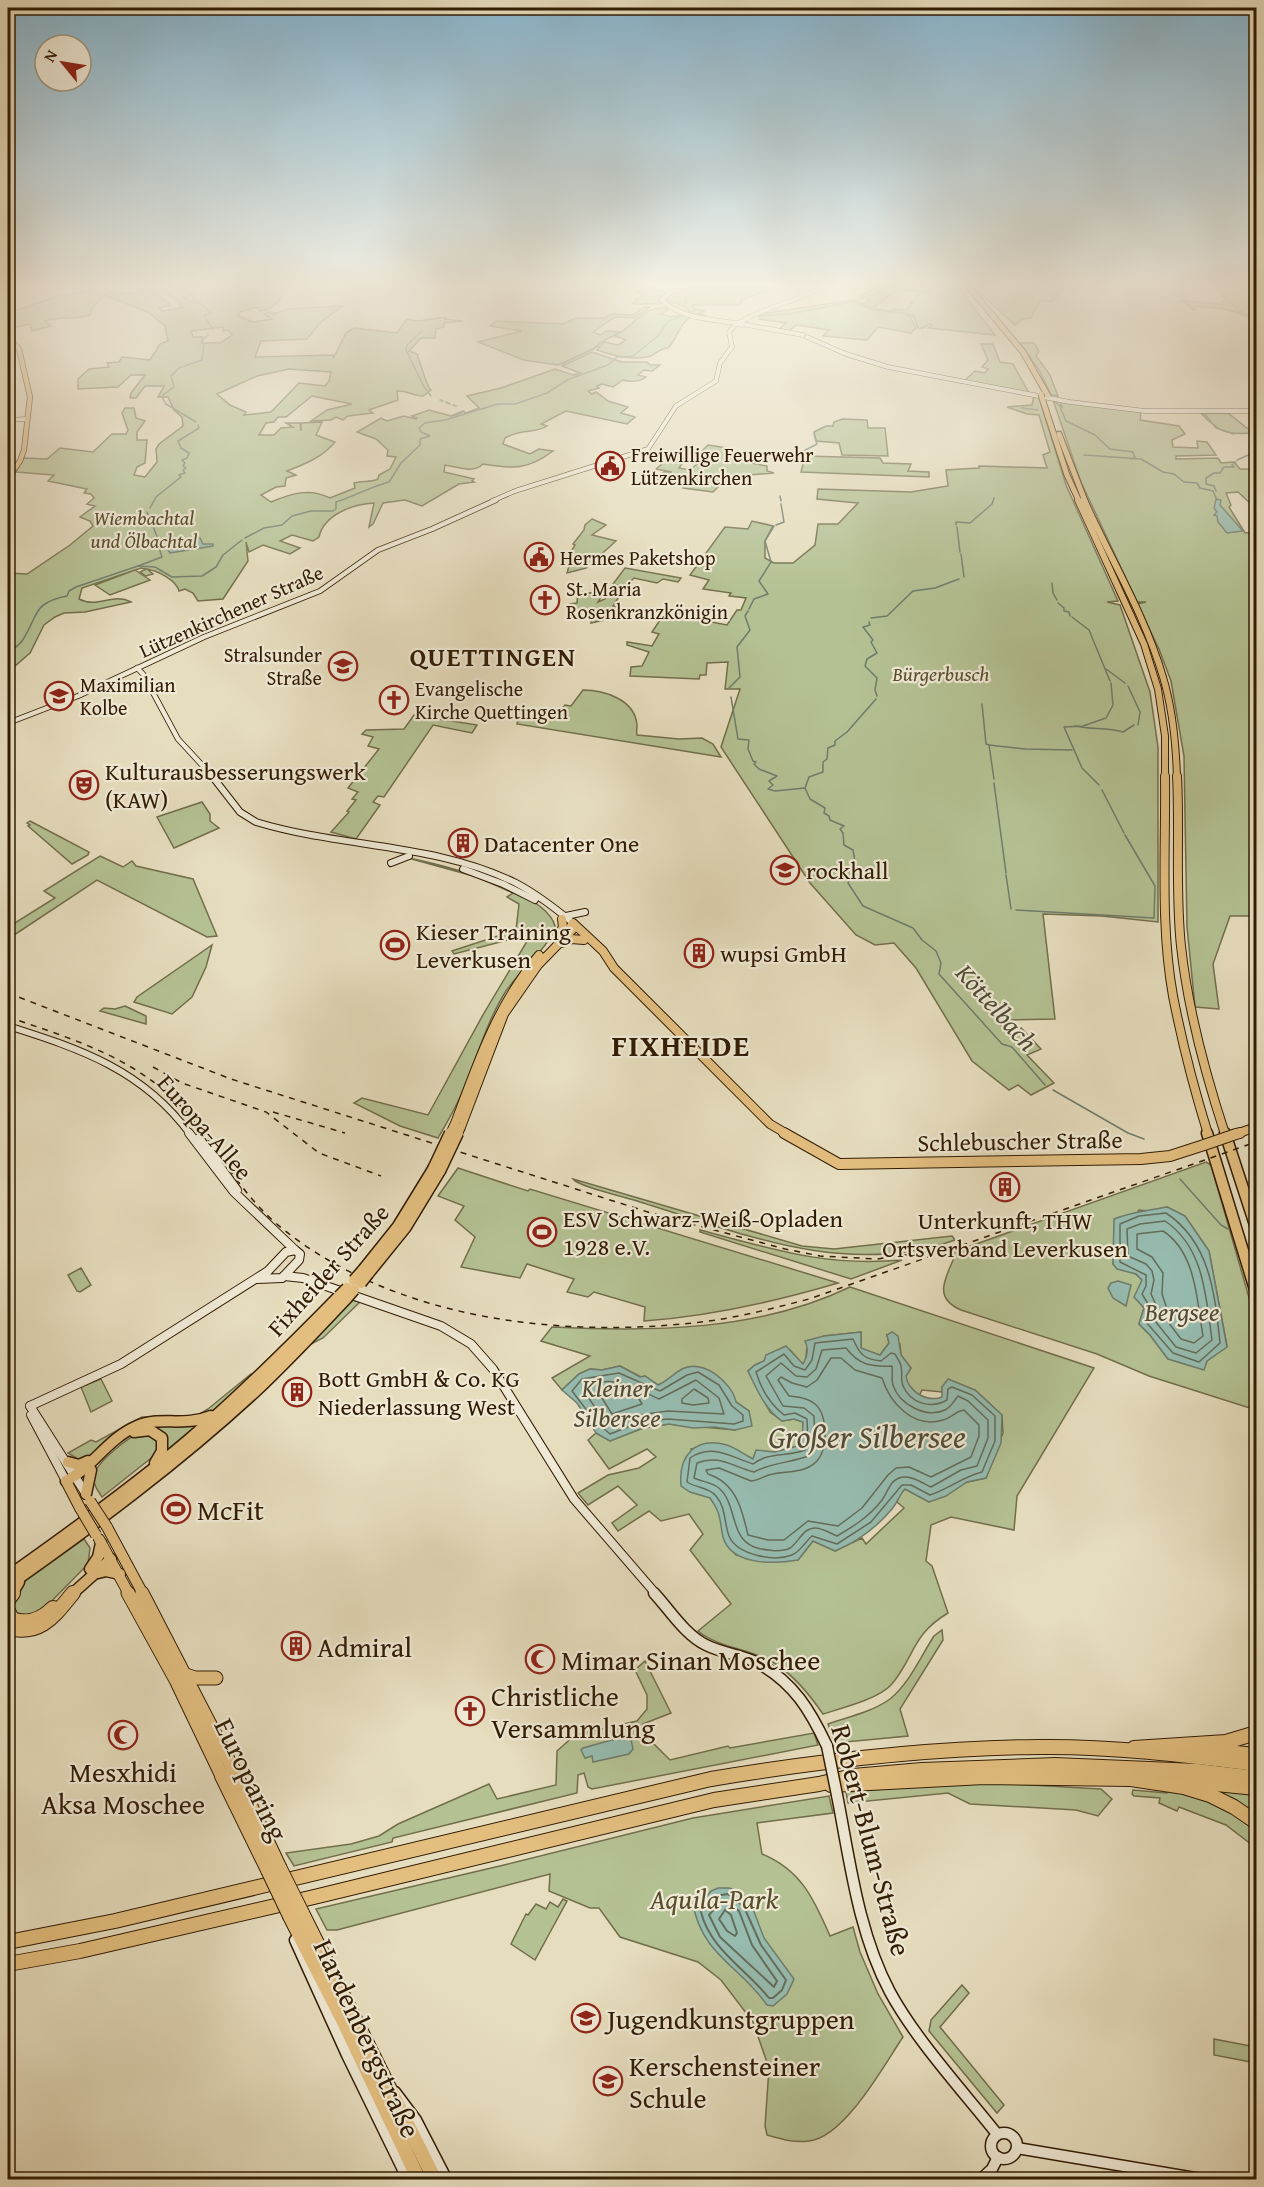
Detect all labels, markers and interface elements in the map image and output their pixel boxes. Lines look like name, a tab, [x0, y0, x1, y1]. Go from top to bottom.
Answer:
north arrow	[33, 33, 93, 93]
text: N	[37, 45, 63, 66]
place label: Freiwillige Feuerwehr Lützenkirchen	[631, 440, 814, 492]
public building icon: Freiwillige Feuerwehr Lützenkirchen	[594, 450, 626, 482]
park label: Wiembachtal und Ölbachtal	[90, 503, 198, 555]
public building icon: Hermes Paketshop	[523, 541, 555, 573]
place label: Hermes Paketshop	[560, 543, 716, 572]
street label: Lützenkirchener Straße	[134, 557, 328, 665]
place label: St. Maria Rosenkranzkönigin	[566, 574, 728, 626]
church icon: St. Maria Rosenkranzkönigin	[529, 584, 561, 616]
district label: QUETTINGEN	[410, 637, 576, 676]
place label: Stralsunder Straße	[224, 640, 322, 692]
school or university icon: Stralsunder Straße	[327, 650, 359, 682]
park label: Bürgerbusch	[892, 659, 989, 688]
place label: Maximilian Kolbe	[80, 670, 176, 722]
place label: Evangelische Kirche Quettingen	[415, 674, 568, 726]
school or university icon: Maximilian Kolbe	[43, 680, 75, 712]
church icon: Evangelische Kirche Quettingen	[378, 684, 410, 716]
place label: Kulturausbesserungswerk (KAW)	[105, 754, 366, 817]
theatre icon: Kulturausbesserungswerk (KAW)	[68, 769, 100, 801]
place label: Datacenter One	[484, 826, 639, 861]
building icon: Datacenter One	[447, 827, 479, 859]
place label: rockhall	[806, 853, 889, 888]
school or university icon: rockhall	[769, 854, 801, 886]
place label: Kieser Training Leverkusen	[416, 914, 571, 977]
sports icon: Kieser Training Leverkusen	[379, 929, 411, 961]
place label: wupsi GmbH	[720, 936, 847, 971]
building icon: wupsi GmbH	[683, 937, 715, 969]
water label: Köttelbach	[946, 954, 1047, 1060]
district label: FIXHEIDE	[611, 1023, 751, 1067]
street label: Europa-Allee	[149, 1066, 261, 1188]
street label: Schlebuscher Straße	[917, 1122, 1123, 1160]
building icon: Unterkunft, THW Ortsverband Leverkusen	[989, 1171, 1021, 1203]
street label: Fixheider Straße	[259, 1196, 397, 1344]
place label: ESV Schwarz-Weiß-Opladen 1928 e.V.	[563, 1201, 843, 1264]
place label: Unterkunft, THW Ortsverband Leverkusen	[882, 1203, 1128, 1266]
sports icon: ESV Schwarz-Weiß-Opladen 1928 e.V.	[526, 1216, 558, 1248]
water label: Bergsee	[1144, 1292, 1219, 1331]
place label: Bott GmbH & Co. KG Niederlassung West	[318, 1361, 520, 1424]
water label: Kleiner Silbersee	[573, 1368, 661, 1437]
building icon: Bott GmbH & Co. KG Niederlassung West	[281, 1376, 313, 1408]
water label: Großer Silbersee	[768, 1413, 966, 1460]
place label: McFit	[197, 1489, 264, 1530]
sports icon: McFit	[160, 1493, 192, 1525]
place label: Admiral	[317, 1626, 412, 1667]
building icon: Admiral	[280, 1630, 312, 1662]
place label: Mimar Sinan Moschee	[561, 1639, 820, 1680]
mosque icon: Mimar Sinan Moschee	[524, 1643, 556, 1675]
place label: Christliche Versammlung	[491, 1675, 655, 1748]
church icon: Christliche Versammlung	[454, 1695, 486, 1727]
street label: Europaring	[205, 1711, 299, 1847]
mosque icon: Mesxhidi Aksa Moschee	[107, 1719, 139, 1751]
street label: Robert-Blum-Straße	[821, 1720, 923, 1960]
place label: Mesxhidi Aksa Moschee	[41, 1751, 205, 1824]
park label: Aquila-Park	[649, 1878, 779, 1919]
street label: Hardenbergstraße	[304, 1932, 432, 2144]
place label: Jugendkunstgruppen	[604, 1998, 855, 2039]
school or university icon: Jugendkunstgruppen	[570, 2002, 602, 2034]
place label: Kerschensteiner Schule	[629, 2045, 821, 2118]
school or university icon: Kerschensteiner Schule	[592, 2065, 624, 2097]

